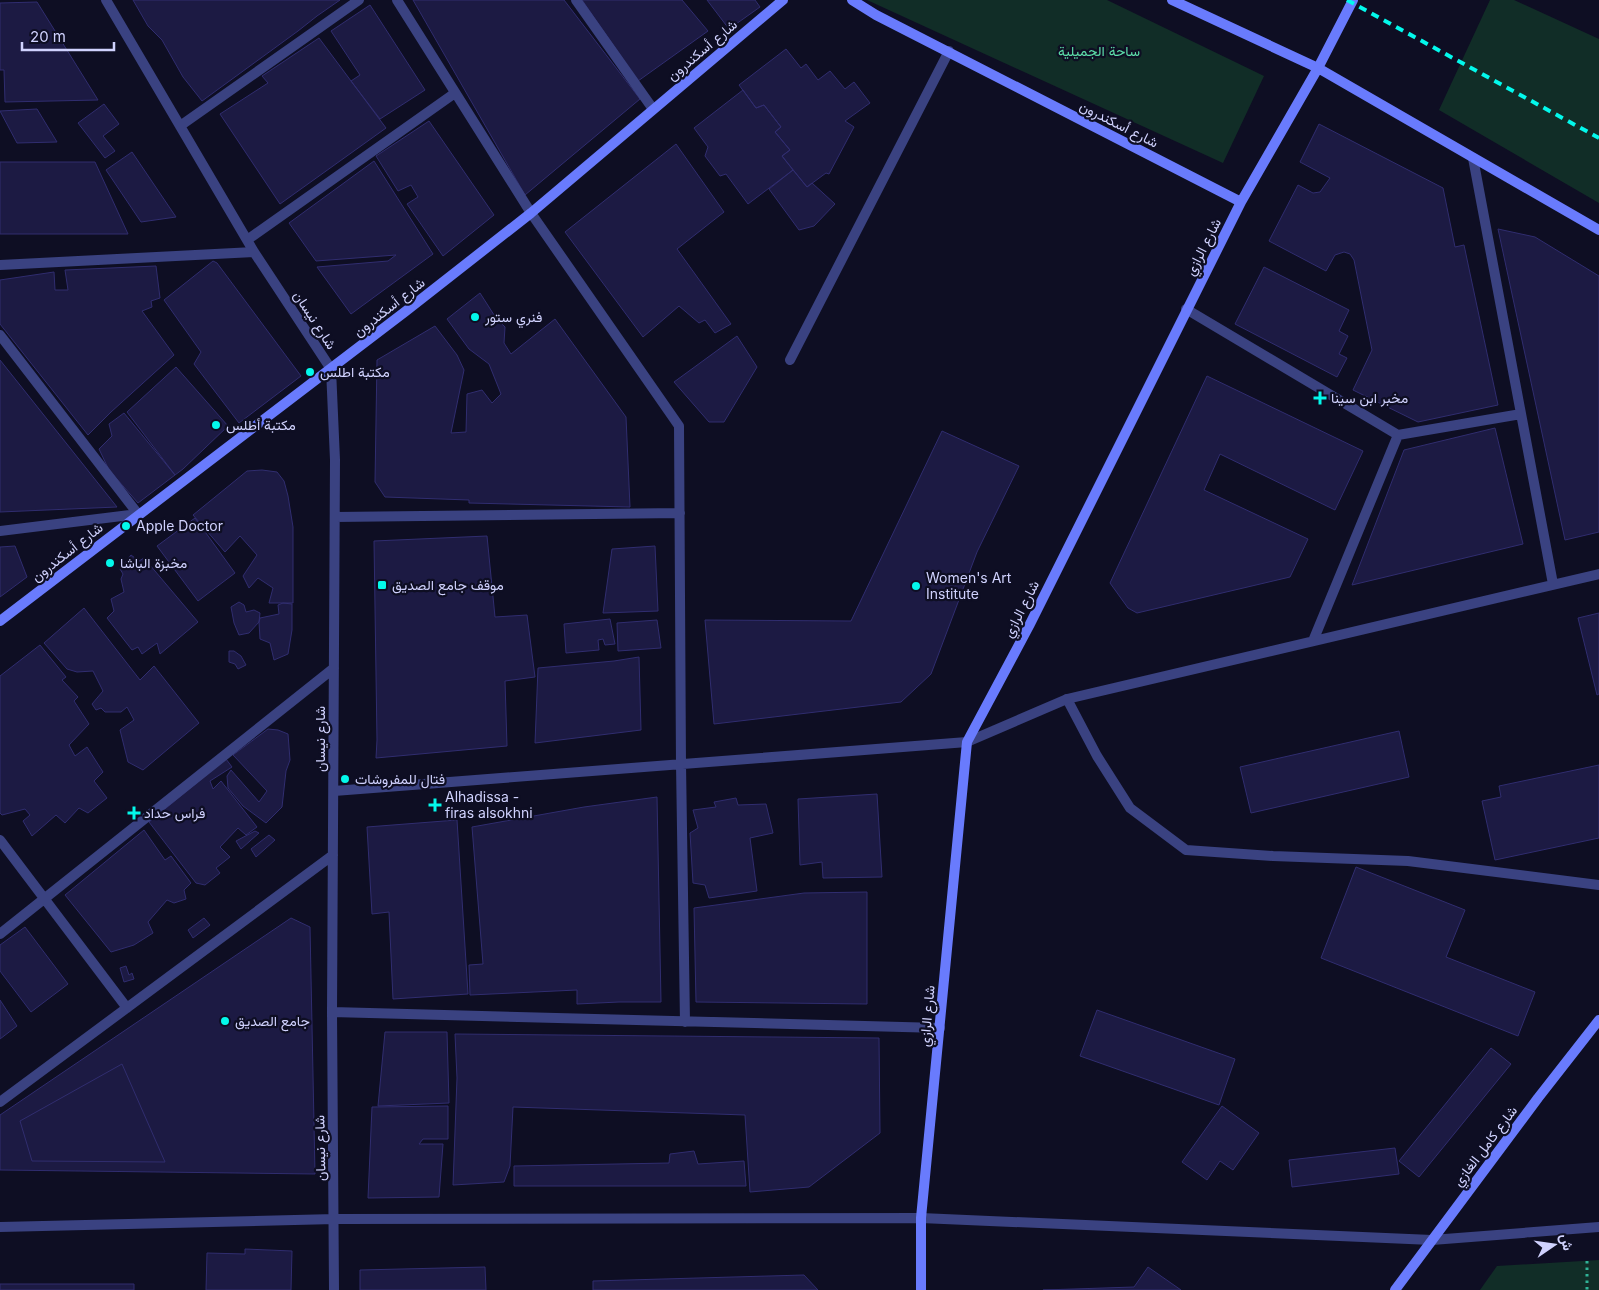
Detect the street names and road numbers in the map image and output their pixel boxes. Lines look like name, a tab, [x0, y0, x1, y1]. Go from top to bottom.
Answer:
street label: شارع أسكندرون	[663, 15, 742, 86]
street label: شارع أسكندرون	[1076, 96, 1161, 153]
street label: شارع الرازي	[1181, 215, 1228, 280]
street label: شارع أسكندرون	[350, 273, 430, 342]
street label: شارع نيسان	[288, 287, 341, 354]
street label: شارع أسكندرون	[28, 518, 108, 587]
street label: شارع الرازي	[999, 577, 1046, 642]
street label: شارع نيسان	[311, 706, 331, 772]
street label: شارع الرازي	[915, 984, 942, 1048]
street label: شارع كامل الغازي	[1449, 1102, 1524, 1192]
street label: شارع نيسان	[310, 1115, 332, 1181]

